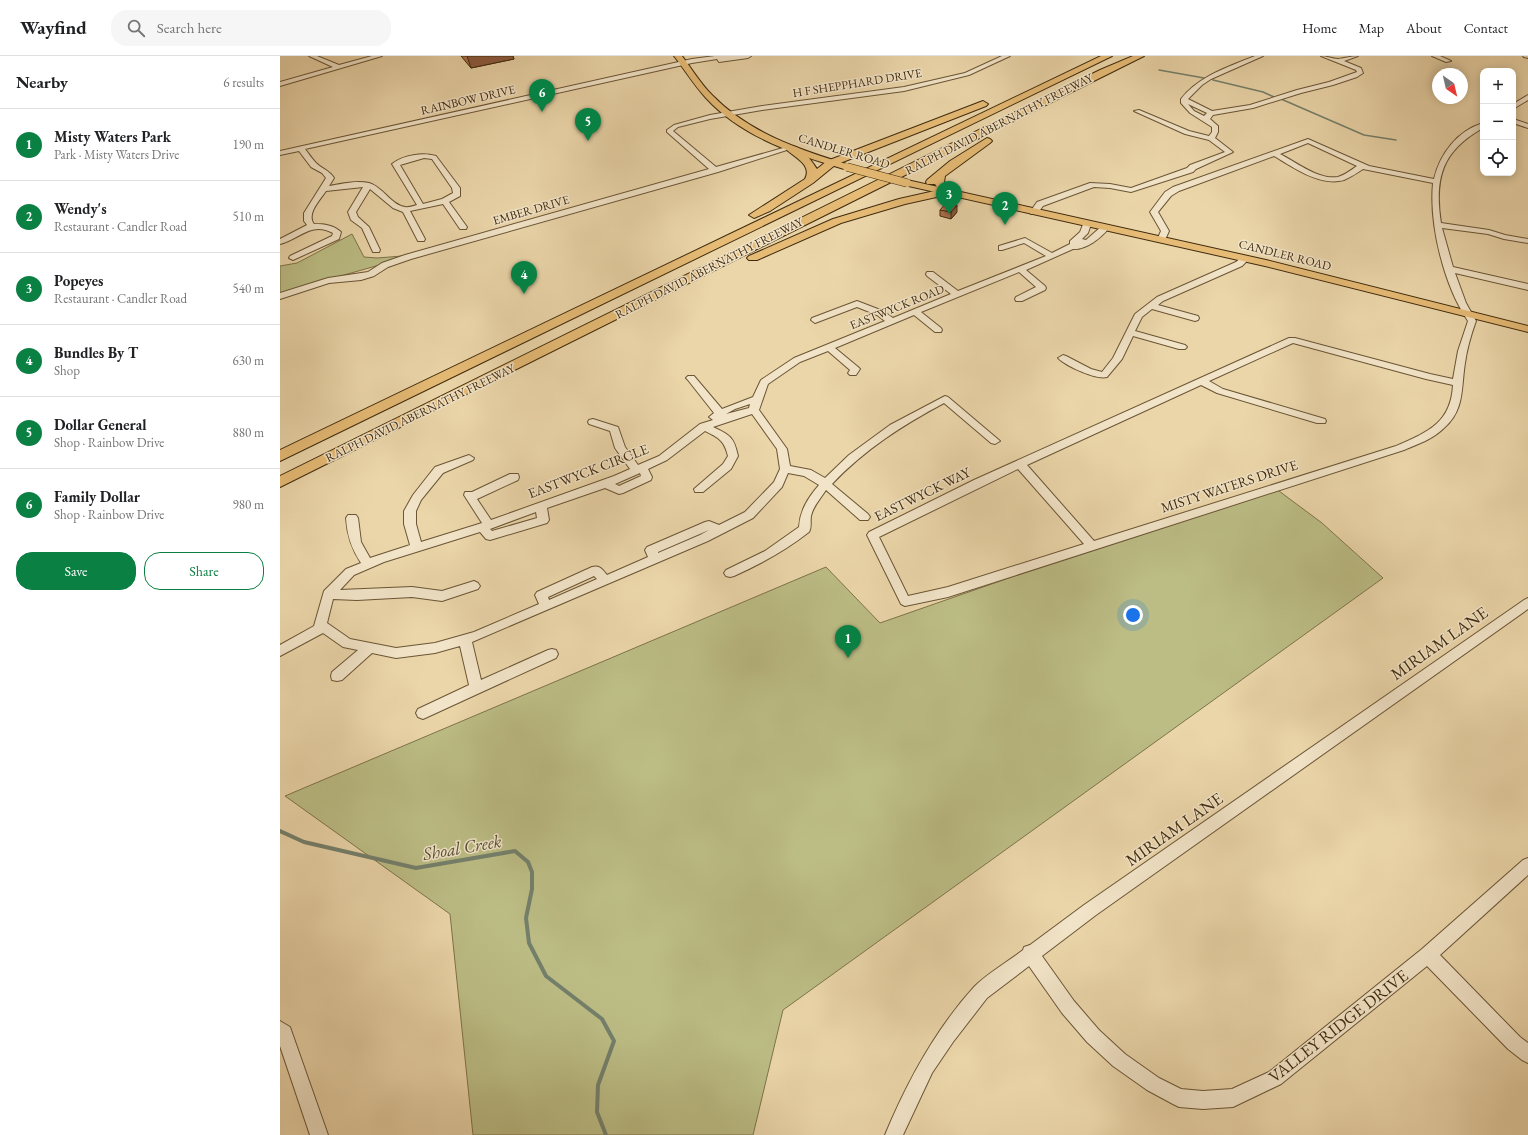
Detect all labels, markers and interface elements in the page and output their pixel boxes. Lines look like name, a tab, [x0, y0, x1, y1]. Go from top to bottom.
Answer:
search box	[111, 10, 391, 46]
text: Wayfind	[20, 15, 87, 40]
icon: search	[125, 17, 147, 39]
text: Search here	[157, 18, 222, 37]
text: Home	[1302, 19, 1337, 37]
text: Map	[1359, 19, 1384, 37]
text: About	[1406, 19, 1442, 37]
text: Contact	[1464, 19, 1508, 37]
street label: H F SHEPPHARD DRIVE	[791, 65, 923, 101]
north arrow	[1432, 68, 1468, 104]
map controls	[1480, 68, 1516, 176]
button: +	[1480, 68, 1516, 104]
street label: RALPH DAVID ABERNATHY FREEWAY	[903, 69, 1096, 178]
text: Nearby	[16, 71, 68, 93]
text: 6 results	[223, 74, 264, 91]
pin: 6	[529, 79, 555, 112]
street label: RAINBOW DRIVE	[419, 81, 517, 119]
button: −	[1480, 104, 1516, 140]
pin: 5	[575, 108, 601, 141]
text: Misty Waters Park	[54, 127, 171, 146]
street label: CANDLER ROAD	[796, 129, 892, 173]
text: 1	[26, 136, 32, 153]
text: 190 m	[233, 136, 264, 153]
button: locate	[1480, 140, 1516, 176]
text: Park · Misty Waters Drive	[54, 146, 179, 163]
pin: 3	[936, 181, 962, 214]
street label: EMBER DRIVE	[491, 191, 571, 229]
pin: 2	[992, 192, 1018, 225]
text: Wendy's	[54, 199, 107, 218]
text: 2	[26, 208, 32, 225]
text: 510 m	[233, 208, 264, 225]
street label: RALPH DAVID ABERNATHY FREEWAY	[613, 213, 806, 322]
text: Restaurant · Candler Road	[54, 218, 187, 235]
street label: CANDLER ROAD	[1237, 236, 1333, 274]
pin: 4	[511, 261, 537, 294]
text: Popeyes	[54, 271, 103, 290]
text: 3	[26, 280, 32, 297]
text: 540 m	[233, 280, 264, 297]
street label: EASTWYCK ROAD	[847, 281, 947, 333]
text: Restaurant · Candler Road	[54, 290, 187, 307]
text: Bundles By T	[54, 343, 138, 362]
text: 4	[26, 352, 32, 369]
text: 630 m	[233, 352, 264, 369]
street label: RALPH DAVID ABERNATHY FREEWAY	[323, 360, 518, 466]
text: Shop	[54, 362, 80, 379]
text: Dollar General	[54, 415, 147, 434]
text: 5	[26, 424, 32, 441]
text: 880 m	[233, 424, 264, 441]
text: Shop · Rainbow Drive	[54, 434, 164, 451]
street label: EASTWYCK CIRCLE	[525, 440, 651, 502]
street label: MISTY WATERS DRIVE	[1158, 455, 1300, 517]
street label: EASTWYCK WAY	[871, 463, 974, 525]
text: Family Dollar	[54, 487, 140, 506]
text: 6	[26, 496, 32, 513]
text: 980 m	[233, 496, 264, 513]
text: Shop · Rainbow Drive	[54, 506, 164, 523]
button: Save	[16, 552, 136, 590]
button: Share	[144, 552, 264, 590]
street label: MIRIAM LANE	[1386, 601, 1492, 685]
your location	[1123, 605, 1143, 625]
pin: 1	[835, 625, 861, 658]
street label: MIRIAM LANE	[1121, 787, 1227, 871]
water label: Shoal Creek	[420, 829, 503, 865]
street label: VALLEY RIDGE DRIVE	[1264, 964, 1413, 1087]

